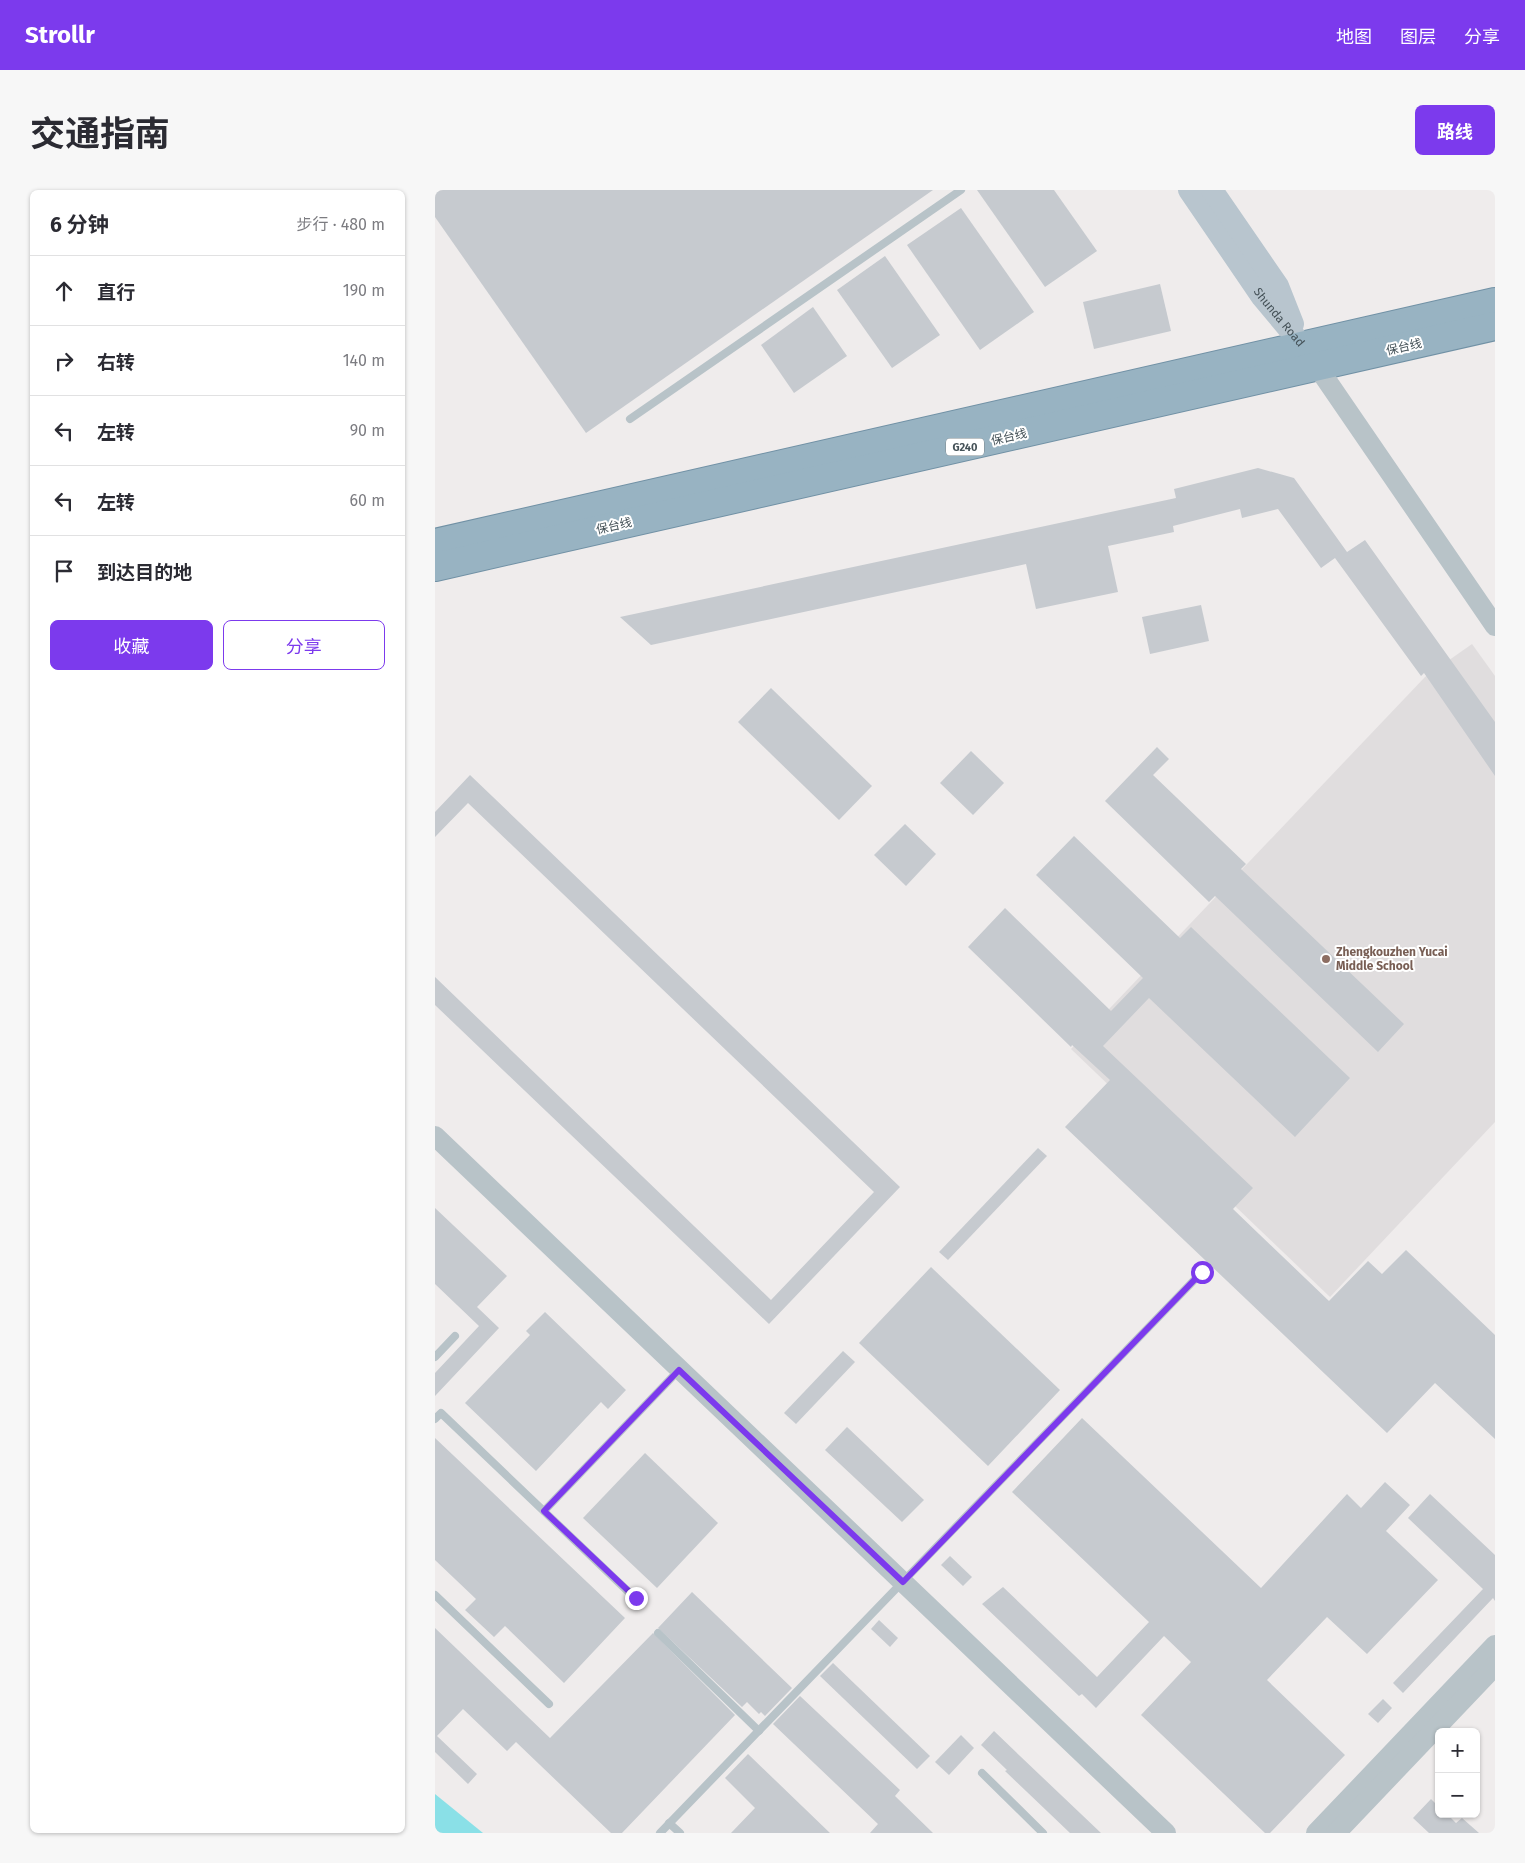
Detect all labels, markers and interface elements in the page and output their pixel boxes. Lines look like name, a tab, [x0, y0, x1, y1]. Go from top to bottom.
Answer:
text: Strollr	[25, 21, 95, 49]
text: 地图	[1336, 26, 1372, 48]
text: 图层	[1400, 26, 1436, 48]
text: 分享	[1464, 26, 1500, 48]
button: 路线	[1415, 105, 1495, 155]
text: 交通指南	[30, 113, 170, 155]
text: 6 分钟	[50, 212, 109, 238]
text: 步行 · 480 m	[296, 215, 385, 234]
icon: ahead	[50, 277, 78, 305]
text: 直行	[97, 281, 135, 304]
text: 190 m	[343, 281, 385, 300]
street label: Shunda Road	[1251, 285, 1308, 349]
street label: 保台线	[1385, 336, 1423, 358]
icon: right	[50, 347, 78, 375]
text: 右转	[97, 351, 135, 374]
text: 140 m	[343, 351, 385, 370]
icon: left	[50, 417, 78, 445]
text: 左转	[97, 421, 135, 444]
text: 90 m	[350, 421, 385, 440]
street label: 保台线	[990, 426, 1028, 448]
road number: G240	[946, 438, 984, 456]
icon: left	[50, 487, 78, 515]
text: 左转	[97, 491, 135, 514]
text: 60 m	[350, 491, 385, 510]
street label: 保台线	[595, 515, 633, 537]
icon: arrive	[50, 557, 78, 585]
text: 到达目的地	[97, 561, 192, 584]
button: 收藏	[50, 620, 213, 670]
button: 分享	[223, 620, 385, 670]
place label: Zhengkouzhen Yucai Middle School	[1336, 945, 1448, 973]
marker: Zhengkouzhen Yucai Middle School	[1320, 953, 1332, 965]
route start	[1191, 1261, 1214, 1284]
route end	[625, 1587, 648, 1610]
map controls	[1435, 1728, 1480, 1818]
button: +	[1435, 1728, 1480, 1773]
button: −	[1435, 1773, 1480, 1818]

